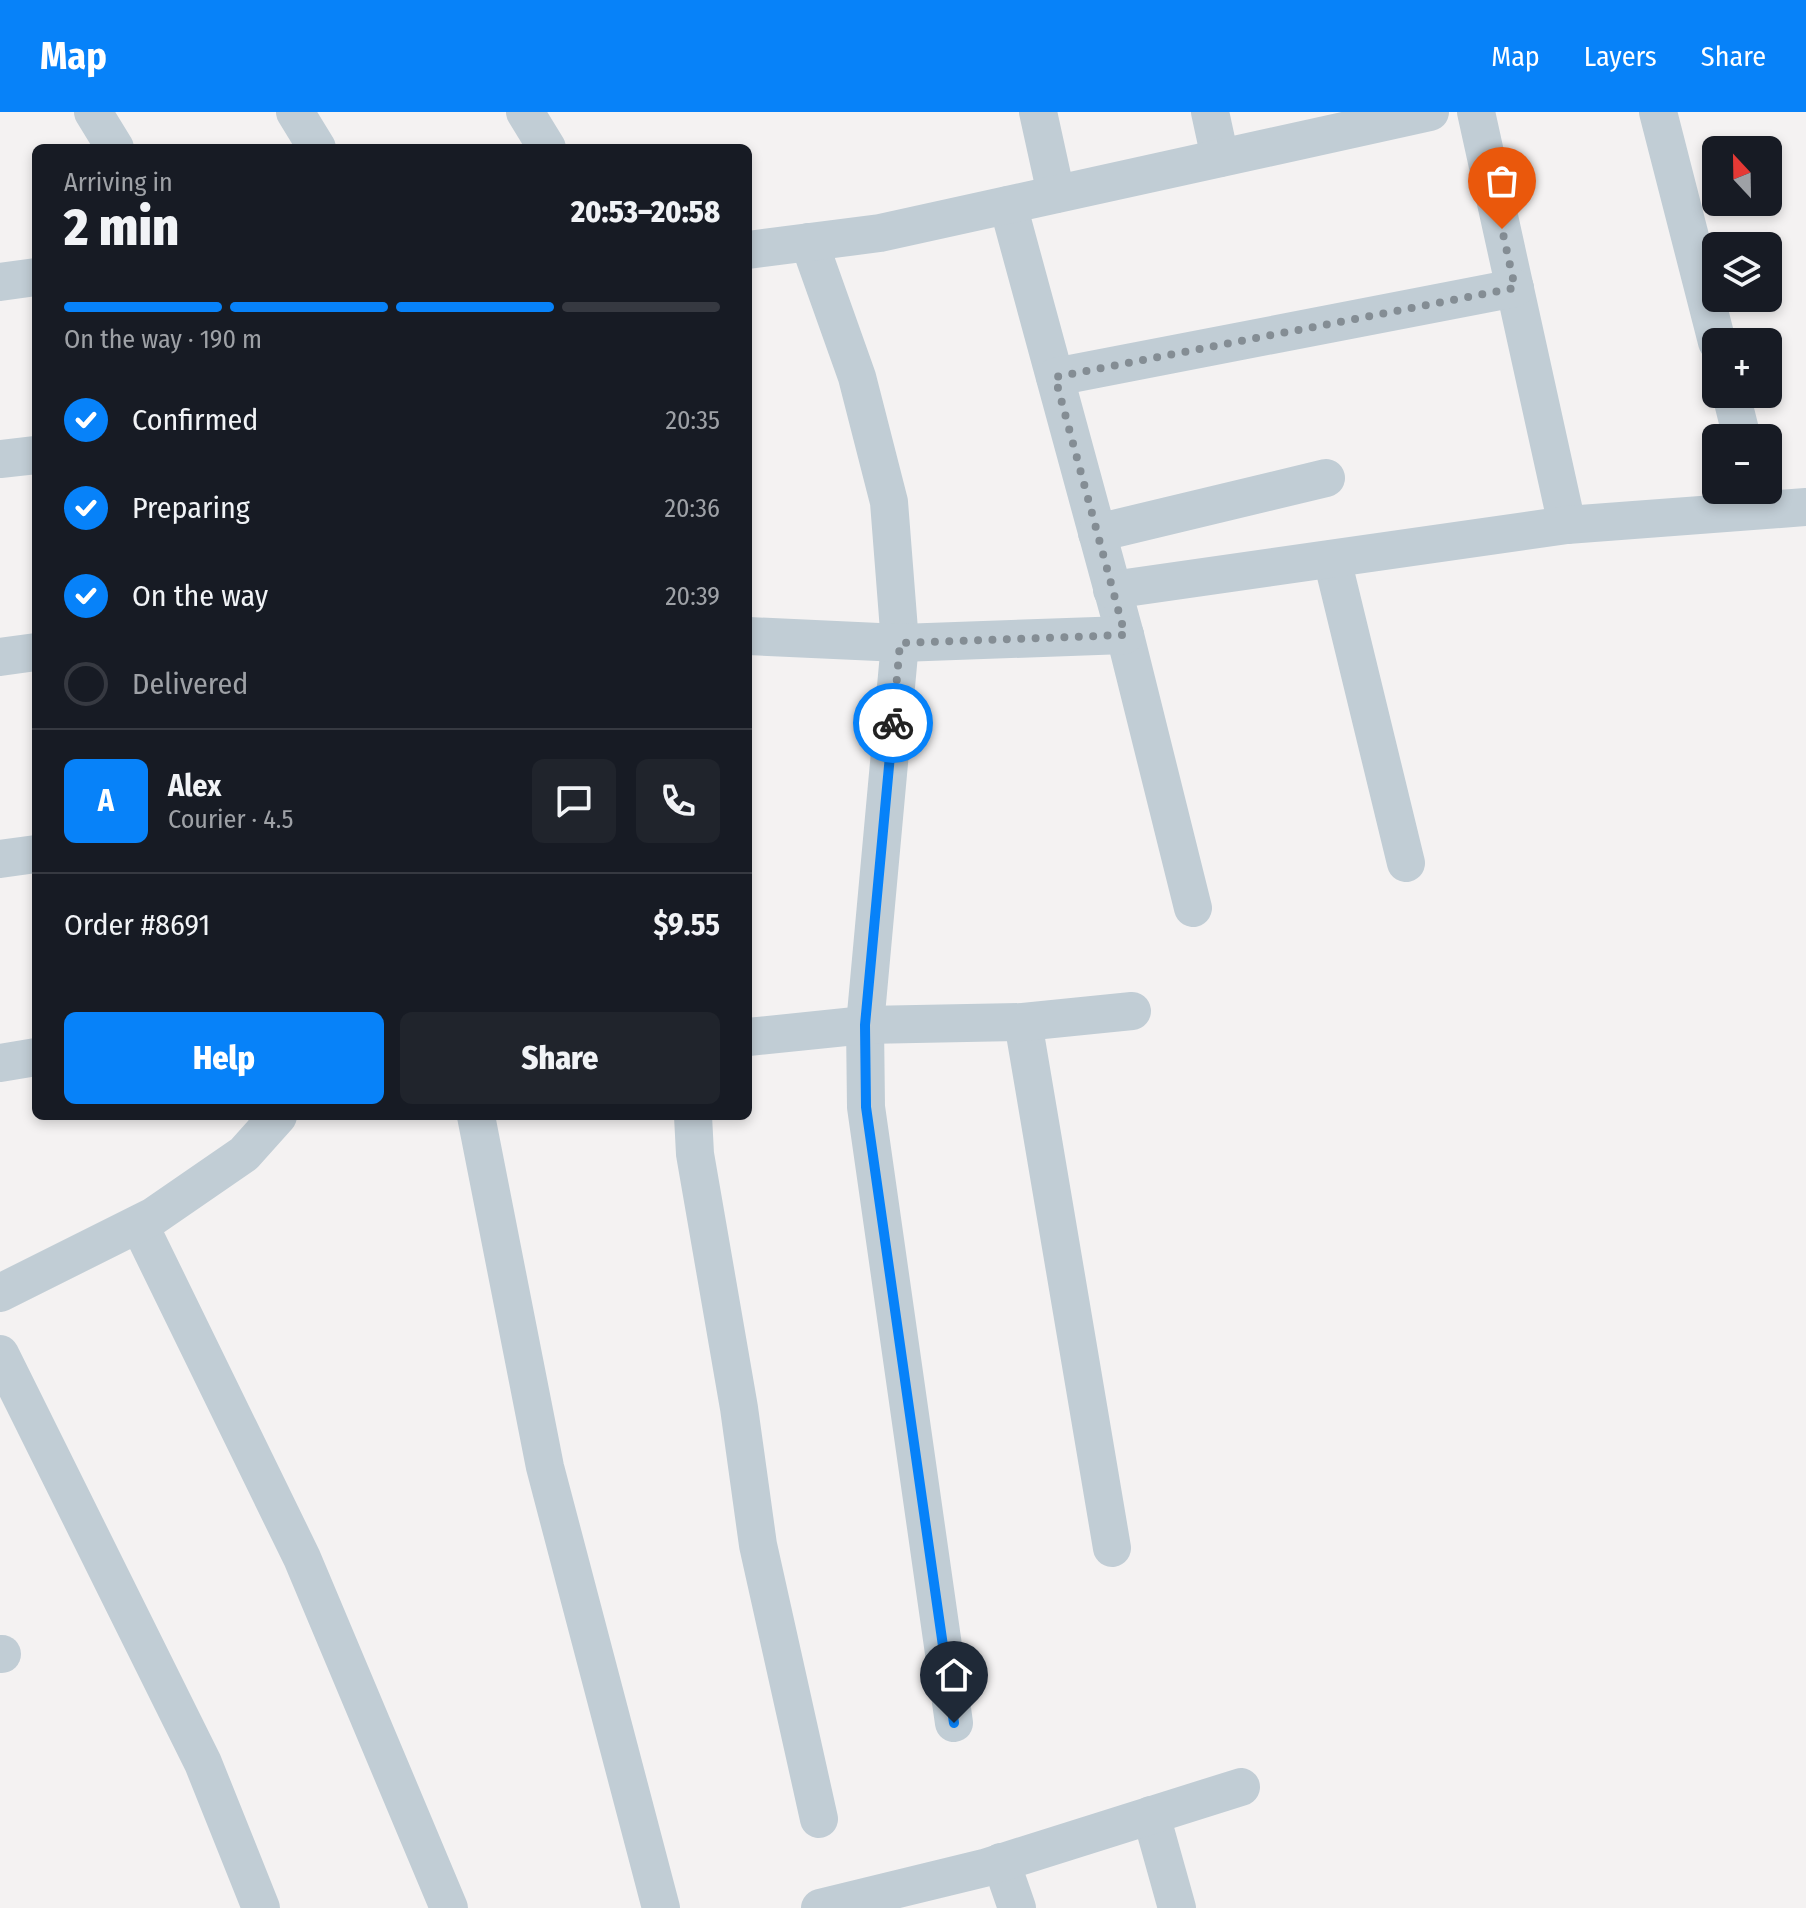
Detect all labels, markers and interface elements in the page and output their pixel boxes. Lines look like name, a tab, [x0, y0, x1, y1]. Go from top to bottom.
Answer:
text: Map	[40, 33, 107, 79]
text: Map	[1491, 40, 1540, 73]
text: Layers	[1584, 40, 1657, 73]
text: Share	[1701, 40, 1766, 73]
north arrow	[1702, 136, 1782, 216]
map controls	[1702, 136, 1782, 504]
pin	[1468, 147, 1536, 229]
icon: bag	[1480, 159, 1524, 203]
text: Arriving in	[64, 167, 173, 198]
text: 20:53–20:58	[571, 194, 720, 230]
text: 2 min	[64, 196, 179, 259]
button: layers	[1702, 232, 1782, 312]
text: On the way · 190 m	[64, 324, 262, 355]
button: +	[1702, 328, 1782, 408]
icon: check	[64, 398, 108, 442]
text: Confirmed	[132, 402, 258, 438]
text: 20:35	[666, 405, 720, 436]
button: −	[1702, 424, 1782, 504]
icon: check	[64, 486, 108, 530]
text: Preparing	[132, 490, 250, 526]
text: 20:36	[665, 493, 720, 524]
icon: check	[64, 574, 108, 618]
text: On the way	[132, 578, 268, 614]
text: 20:39	[665, 581, 720, 612]
text: Delivered	[132, 666, 248, 702]
courier	[853, 683, 933, 763]
icon: bike	[871, 701, 915, 745]
button: chat	[532, 759, 616, 843]
button: phone	[636, 759, 720, 843]
text: Alex	[168, 768, 221, 804]
text: A	[98, 783, 114, 819]
text: Courier · 4.5	[168, 804, 294, 835]
text: Order #8691	[64, 907, 210, 943]
text: $9.55	[654, 907, 720, 943]
button: Help	[64, 1012, 384, 1104]
button: Share	[400, 1012, 720, 1104]
pin	[920, 1641, 988, 1723]
icon: home	[932, 1653, 976, 1697]

